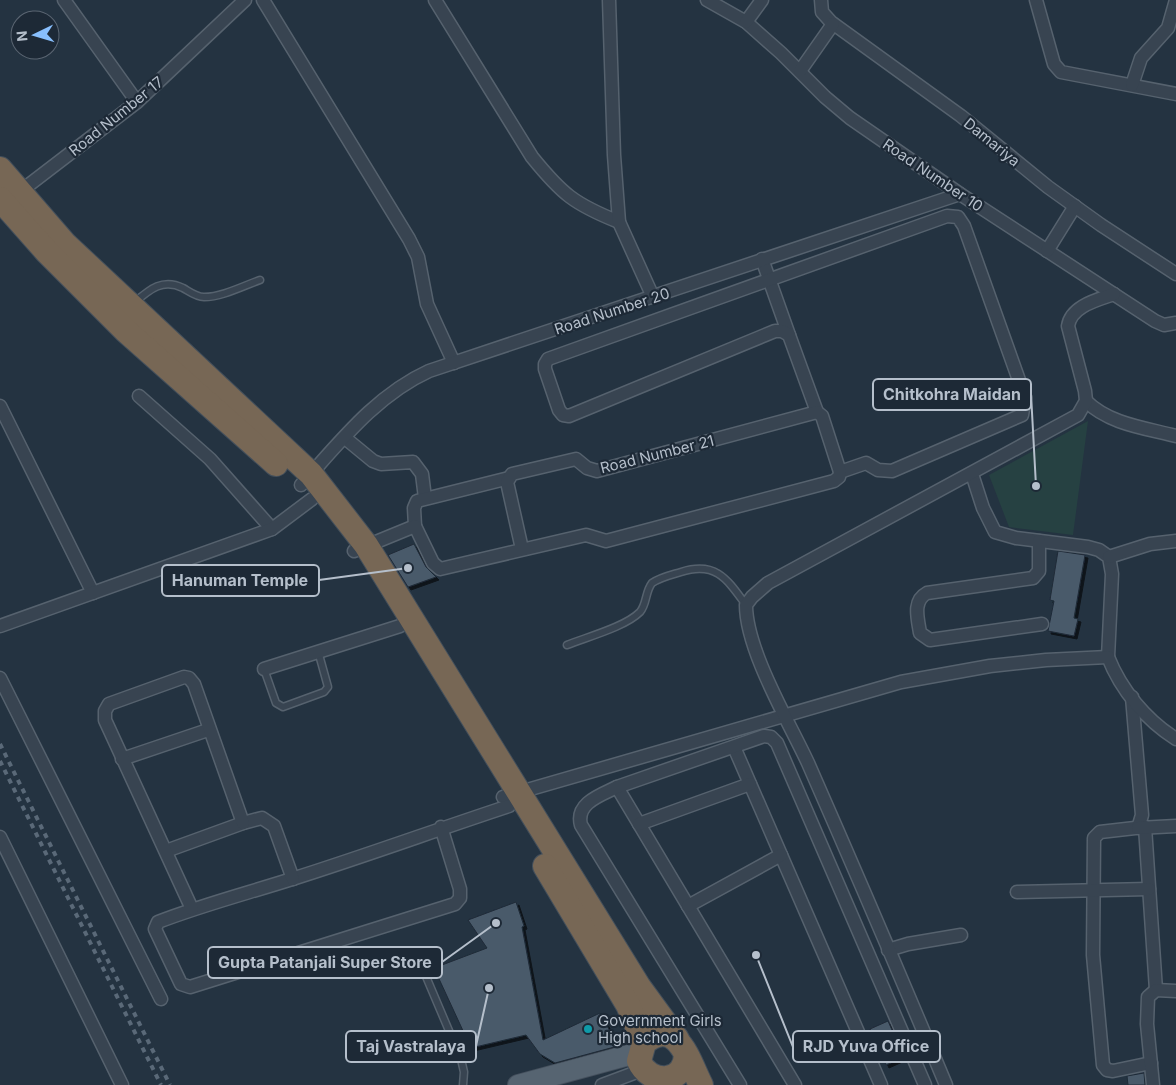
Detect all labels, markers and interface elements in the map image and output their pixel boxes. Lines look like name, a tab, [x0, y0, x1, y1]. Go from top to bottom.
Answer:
north arrow	[10, 10, 60, 60]
text: N	[13, 30, 30, 42]
street label: Road Number 17	[65, 72, 167, 160]
street label: Damariya	[960, 114, 1024, 170]
street label: Road Number 10	[879, 134, 987, 216]
street label: Road Number 20	[552, 283, 672, 339]
callout: Chitkohra Maidan	[873, 379, 1031, 410]
text: Chitkohra Maidan	[883, 384, 1021, 404]
street label: Road Number 21	[598, 431, 716, 477]
callout: Hanuman Temple	[162, 565, 319, 596]
text: Hanuman Temple	[172, 570, 308, 590]
callout: Gupta Patanjali Super Store	[208, 947, 442, 978]
text: Gupta Patanjali Super Store	[218, 952, 432, 972]
place label: Government Girls High school	[598, 1011, 722, 1047]
marker: Government Girls High school	[582, 1023, 594, 1035]
callout: Taj Vastralaya	[346, 1031, 476, 1062]
callout: RJD Yuva Office	[793, 1031, 940, 1062]
text: Taj Vastralaya	[356, 1036, 466, 1056]
text: RJD Yuva Office	[803, 1036, 929, 1056]

